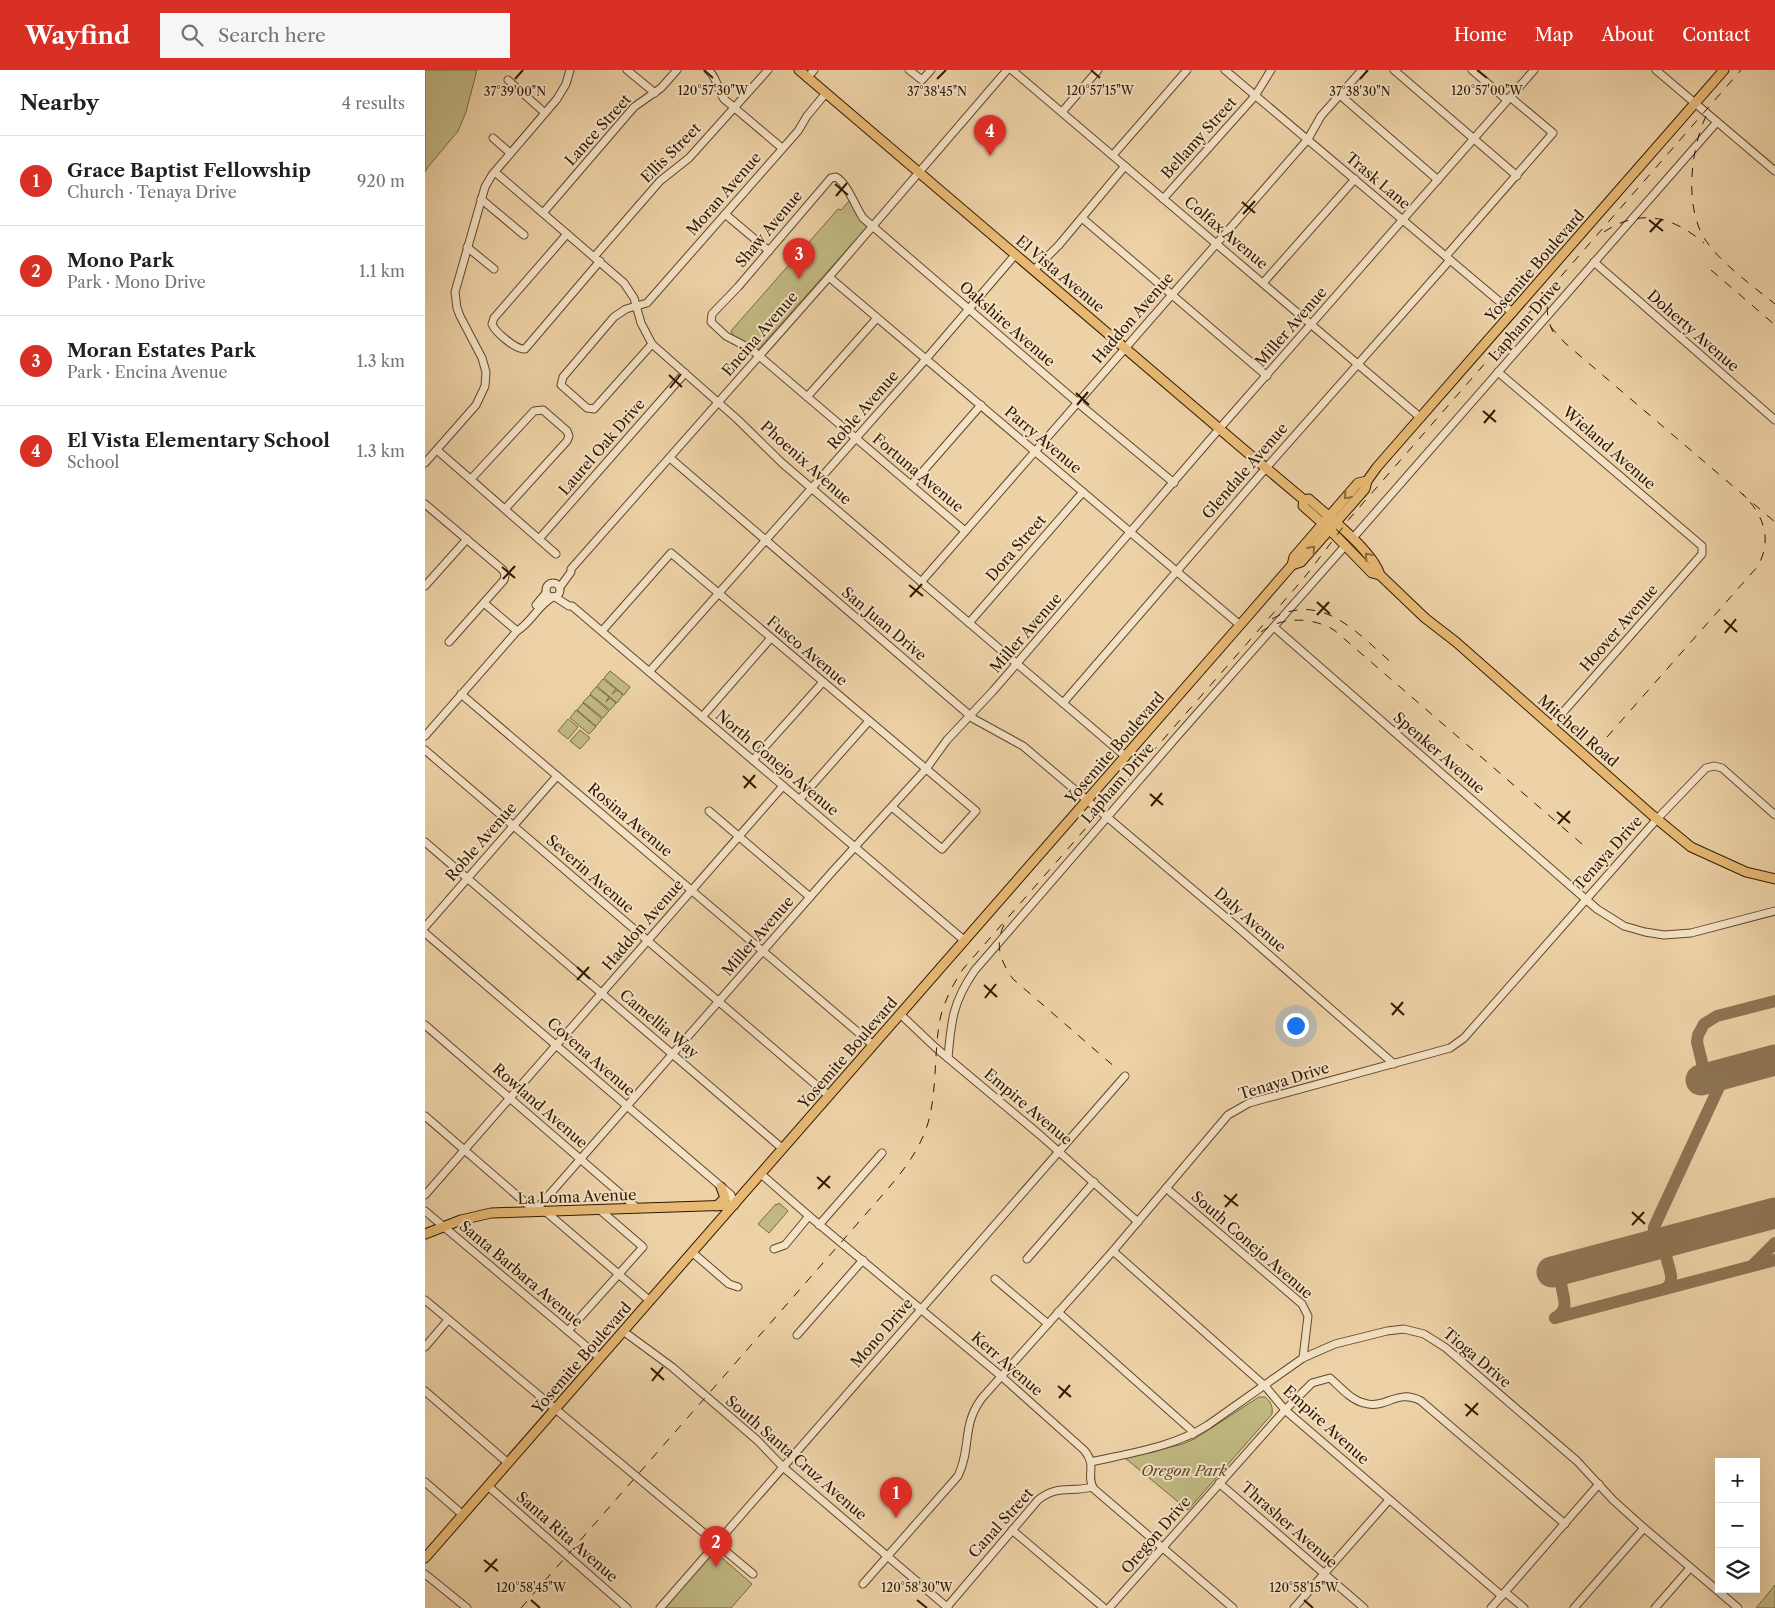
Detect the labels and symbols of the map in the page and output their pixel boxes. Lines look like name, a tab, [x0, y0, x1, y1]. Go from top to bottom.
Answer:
text: 120°57'30"W	[678, 83, 749, 98]
text: 120°57'15"W	[1066, 83, 1135, 98]
text: 120°57'00"W	[1451, 83, 1524, 98]
text: 37°39'00"N	[484, 84, 546, 99]
text: 37°38'45"N	[907, 84, 967, 99]
text: 37°38'30"N	[1329, 84, 1391, 99]
street label: Lance Street	[560, 89, 635, 169]
street label: Bellamy Street	[1157, 92, 1241, 183]
pin: 4	[974, 115, 1006, 156]
street label: Ellis Street	[637, 118, 705, 187]
street label: Moran Avenue	[682, 148, 765, 239]
street label: Trask Lane	[1342, 148, 1415, 213]
street label: Shaw Avenue	[731, 186, 806, 271]
street label: Colfax Avenue	[1180, 192, 1272, 273]
street label: Yosemite Boulevard	[1480, 206, 1588, 326]
street label: El Vista Avenue	[1012, 231, 1108, 316]
pin: 3	[783, 238, 815, 279]
street label: Haddon Avenue	[1088, 268, 1177, 367]
street label: Lapham Drive	[1484, 276, 1565, 365]
street label: Oakshire Avenue	[956, 277, 1059, 370]
street label: Miller Avenue	[1251, 283, 1331, 371]
street label: Doherty Avenue	[1644, 286, 1743, 376]
street label: Encina Avenue	[718, 287, 802, 380]
street label: Roble Avenue	[823, 366, 902, 453]
street label: Laurel Oak Drive	[555, 395, 649, 499]
street label: Wieland Avenue	[1558, 401, 1660, 493]
street label: Parry Avenue	[1001, 402, 1086, 477]
street label: Phoenix Avenue	[757, 417, 856, 509]
street label: Glendale Avenue	[1198, 419, 1291, 523]
street label: Fortuna Avenue	[869, 429, 968, 516]
one-way arrow	[1344, 491, 1353, 500]
street label: Dora Street	[982, 510, 1050, 585]
one-way arrow	[1306, 546, 1315, 555]
one-way arrow	[1365, 552, 1374, 561]
street label: Hoover Avenue	[1576, 580, 1662, 675]
street label: San Juan Drive	[838, 583, 931, 665]
street label: Miller Avenue	[986, 589, 1066, 677]
street label: Fusco Avenue	[763, 611, 851, 690]
street label: Yosemite Boulevard	[1060, 688, 1168, 808]
street label: Mitchell Road	[1534, 690, 1623, 771]
street label: North Conejo Avenue	[712, 706, 843, 820]
street label: Spenker Avenue	[1390, 708, 1489, 798]
street label: Lapham Drive	[1077, 738, 1158, 827]
street label: Rosina Avenue	[584, 779, 677, 861]
street label: Roble Avenue	[441, 798, 520, 885]
street label: Tenaya Drive	[1569, 811, 1646, 894]
street label: Severin Avenue	[543, 830, 638, 917]
street label: Haddon Avenue	[598, 875, 687, 974]
street label: Daly Avenue	[1211, 883, 1290, 956]
street label: Miller Avenue	[718, 892, 798, 980]
street label: Camellia Way	[616, 985, 703, 1063]
street label: Yosemite Boulevard	[793, 993, 901, 1113]
street label: Covena Avenue	[543, 1013, 639, 1100]
your location	[1283, 1013, 1309, 1039]
street label: Tenaya Drive	[1236, 1058, 1331, 1103]
street label: Rowland Avenue	[489, 1059, 592, 1152]
street label: Empire Avenue	[980, 1064, 1076, 1149]
street label: La Loma Avenue	[517, 1185, 637, 1208]
street label: South Conejo Avenue	[1188, 1187, 1317, 1303]
street label: Santa Barbara Avenue	[456, 1216, 587, 1331]
street label: Mono Drive	[846, 1294, 917, 1371]
street label: Yosemite Boulevard	[527, 1298, 635, 1418]
street label: Tioga Drive	[1439, 1324, 1515, 1392]
street label: Kerr Avenue	[968, 1327, 1047, 1400]
street label: Empire Avenue	[1279, 1381, 1373, 1468]
street label: South Santa Cruz Avenue	[722, 1391, 871, 1524]
park label: Oregon Park	[1141, 1461, 1227, 1480]
pin: 1	[880, 1477, 912, 1518]
street label: Thrasher Avenue	[1237, 1477, 1342, 1572]
street label: Canal Street	[964, 1483, 1038, 1562]
street label: Santa Rita Avenue	[513, 1487, 622, 1586]
street label: Oregon Drive	[1117, 1492, 1194, 1577]
pin: 2	[700, 1526, 732, 1567]
text: 120°58'45"W	[496, 1580, 567, 1595]
text: 120°58'30"W	[881, 1580, 954, 1595]
text: 120°58'15"W	[1270, 1580, 1339, 1595]

